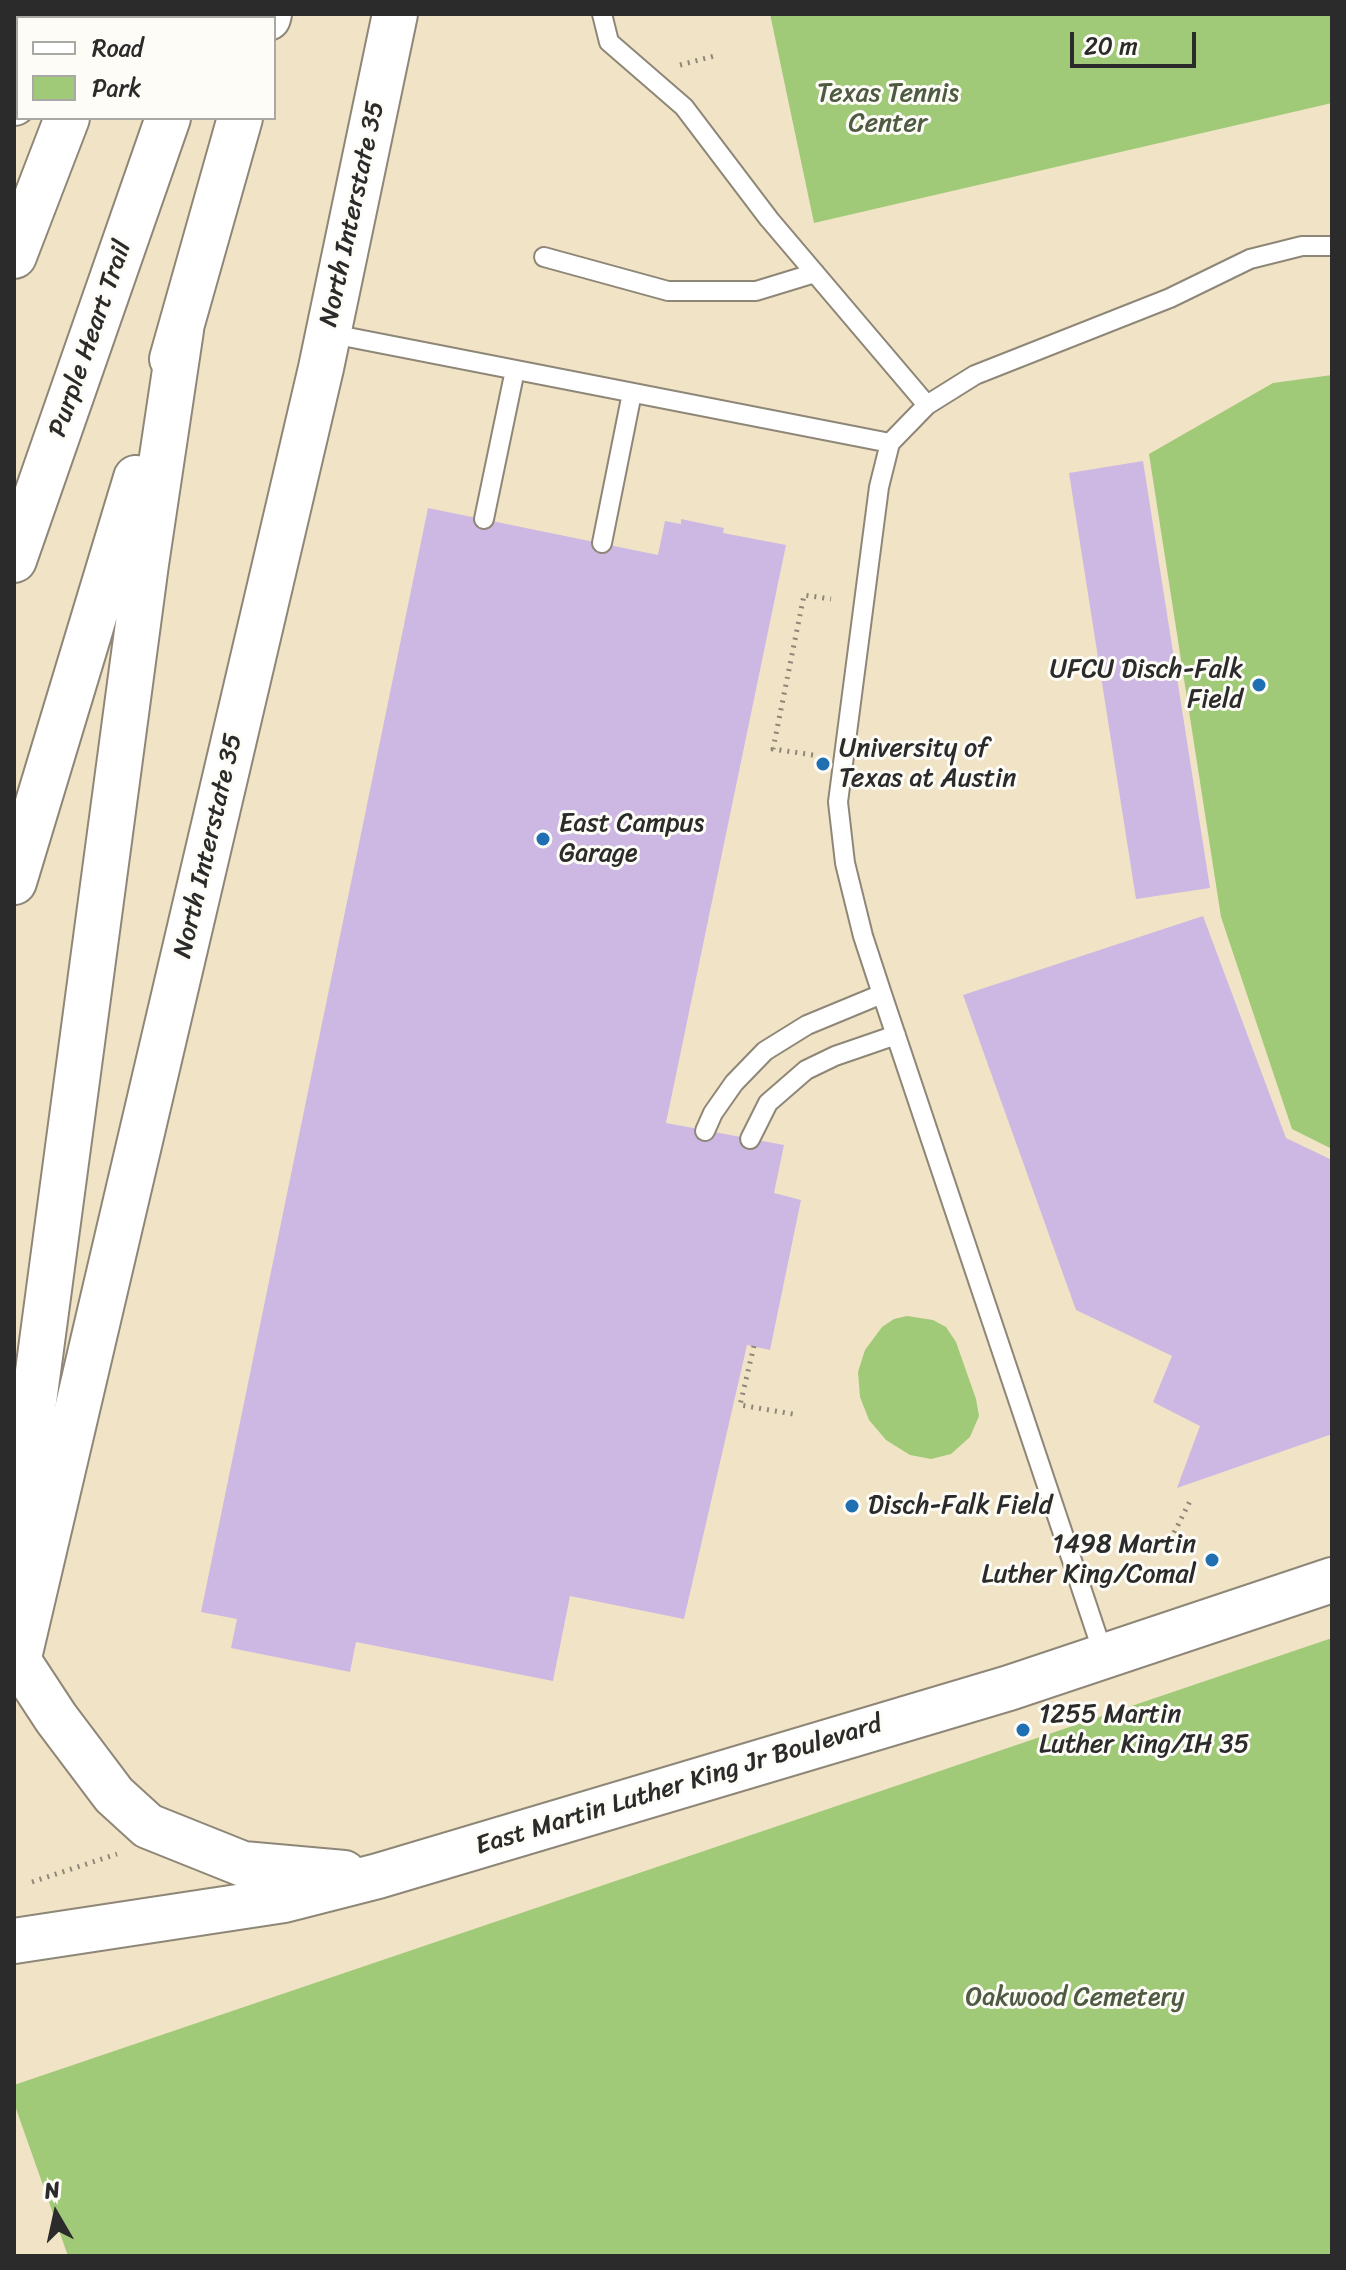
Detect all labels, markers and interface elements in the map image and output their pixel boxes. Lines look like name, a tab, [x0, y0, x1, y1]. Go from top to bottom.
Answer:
legend	[16, 16, 276, 120]
scale bar	[1074, 16, 1200, 66]
text: 20 m	[1084, 25, 1138, 67]
text: Road	[92, 27, 143, 69]
text: Park	[92, 67, 141, 109]
park label: Texas Tennis Center	[817, 78, 959, 140]
street label: North Interstate 35	[314, 98, 392, 330]
street label: Purple Heart Trail	[43, 237, 139, 441]
place label: UFCU Disch-Falk Field	[1050, 654, 1243, 716]
marker: UFCU Disch-Falk Field	[1250, 676, 1268, 694]
street label: North Interstate 35	[168, 731, 250, 961]
place label: University of Texas at Austin	[839, 733, 1016, 794]
marker: University of Texas at Austin	[814, 755, 832, 773]
place label: East Campus Garage	[559, 808, 704, 870]
marker: East Campus Garage	[534, 830, 552, 848]
place label: Disch-Falk Field	[868, 1490, 1052, 1522]
marker: Disch-Falk Field	[843, 1497, 861, 1515]
place label: 1498 Martin Luther King/Comal	[981, 1529, 1196, 1590]
marker: 1498 Martin Luther King/Comal	[1203, 1551, 1221, 1569]
place label: 1255 Martin Luther King/IH 35	[1039, 1699, 1249, 1760]
street label: East Martin Luther King Jr Boulevard	[472, 1709, 886, 1863]
marker: 1255 Martin Luther King/IH 35	[1014, 1721, 1032, 1739]
park label: Oakwood Cemetery	[965, 1982, 1185, 2014]
text: N	[42, 2169, 63, 2210]
north arrow	[16, 2174, 96, 2254]

